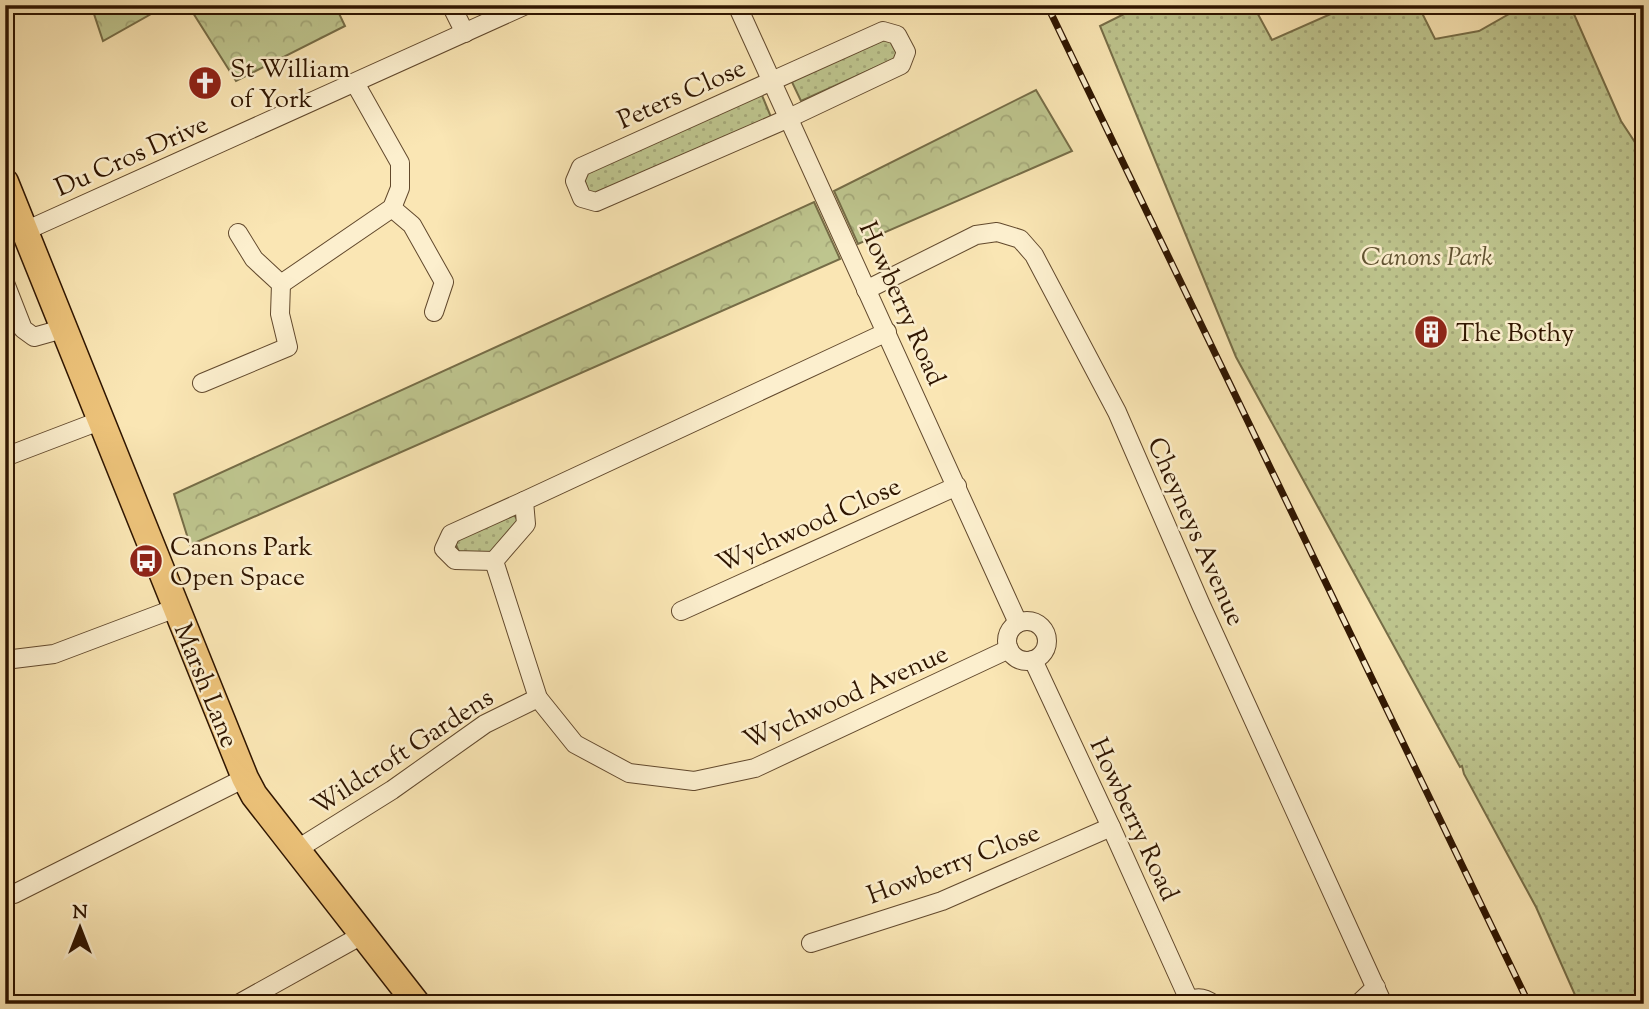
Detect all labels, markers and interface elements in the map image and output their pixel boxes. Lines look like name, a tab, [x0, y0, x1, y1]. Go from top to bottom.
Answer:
street label: Peters Close	[612, 51, 752, 140]
place label: St William of York	[230, 52, 350, 119]
church icon: St William of York	[186, 64, 224, 102]
street label: Du Cros Drive	[50, 107, 214, 208]
street label: Howberry Road	[848, 216, 954, 392]
park label: Canons Park	[1361, 240, 1493, 277]
building icon: The Bothy	[1412, 313, 1450, 351]
place label: The Bothy	[1456, 316, 1574, 353]
street label: Cheyneys Avenue	[1137, 432, 1253, 632]
street label: Wychwood Close	[711, 469, 907, 584]
place label: Canons Park Open Space	[170, 530, 313, 597]
bus stop icon: Canons Park Open Space	[127, 542, 165, 580]
street label: Marsh Lane	[163, 618, 246, 754]
street label: Wychwood Avenue	[738, 637, 954, 760]
street label: Wildcroft Gardens	[305, 680, 502, 826]
street label: Howberry Road	[1079, 732, 1187, 908]
street label: Howberry Close	[862, 815, 1046, 915]
north arrow	[46, 894, 116, 964]
text: N	[72, 900, 88, 927]

